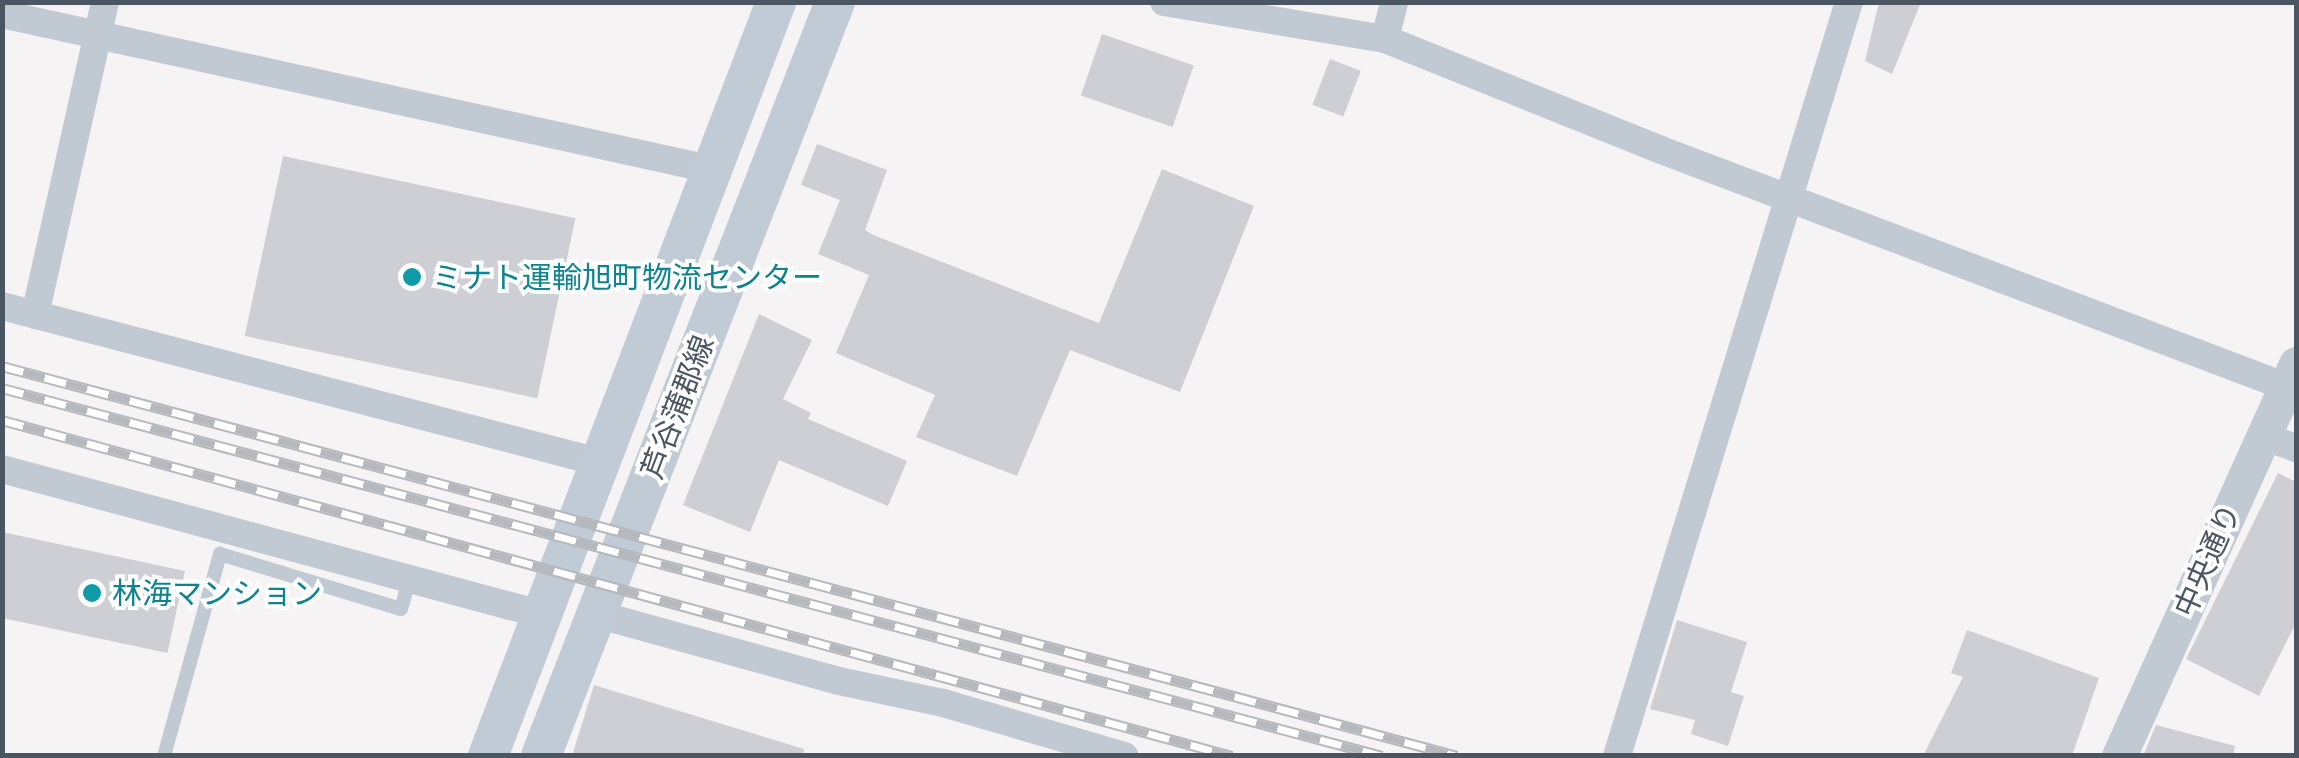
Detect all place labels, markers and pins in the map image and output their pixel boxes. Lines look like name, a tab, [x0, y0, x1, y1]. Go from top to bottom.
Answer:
place label: ミナト運輸旭町物流センター	[432, 259, 822, 295]
marker: ミナト運輸旭町物流センター	[401, 266, 423, 288]
place label: 林海マンション	[112, 575, 322, 611]
marker: 林海マンション	[81, 582, 103, 604]

